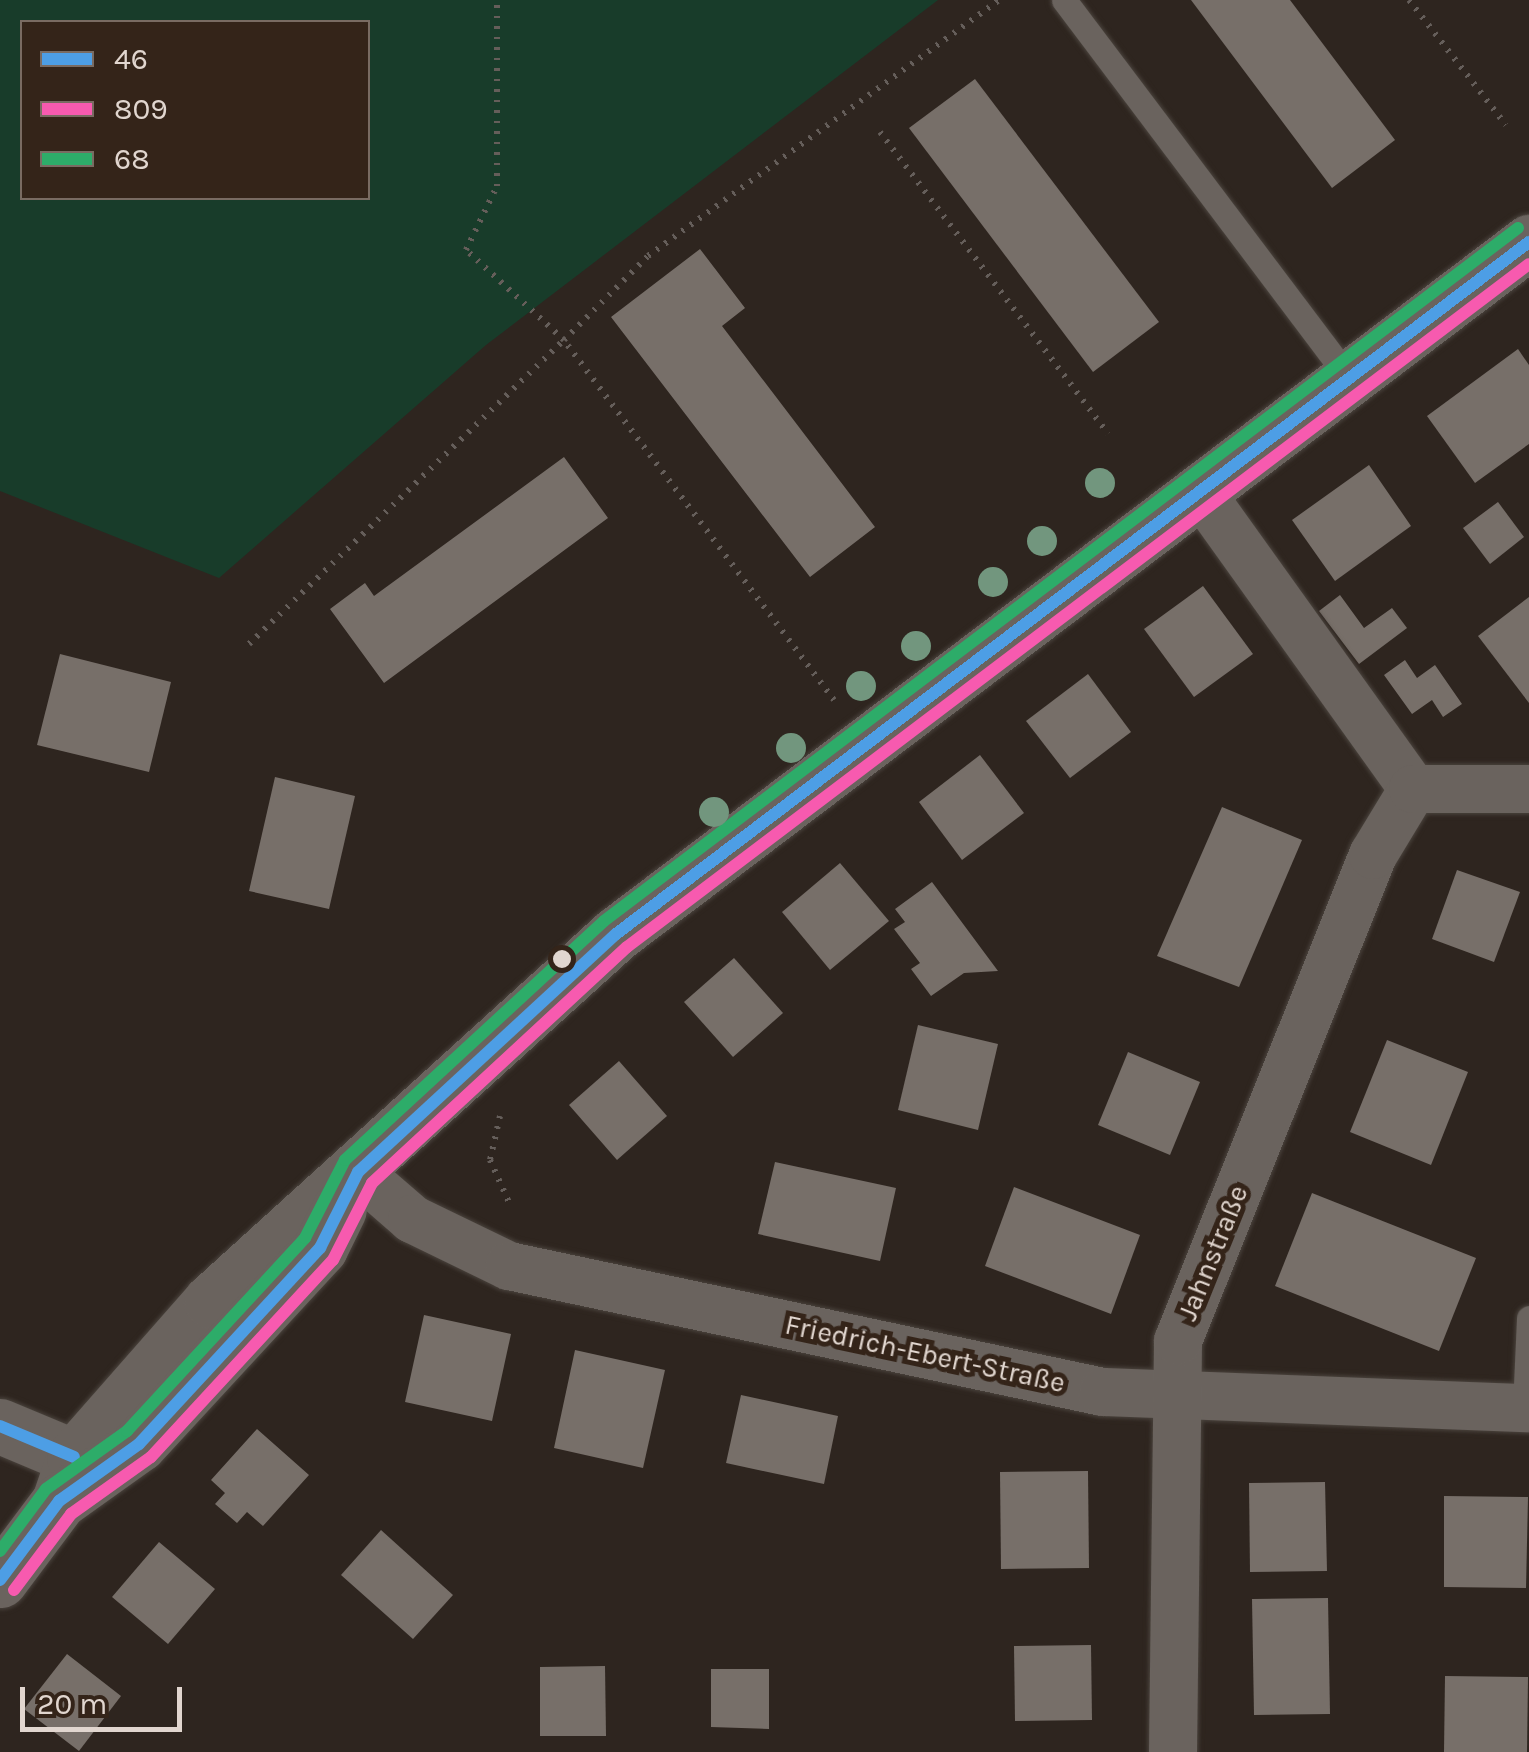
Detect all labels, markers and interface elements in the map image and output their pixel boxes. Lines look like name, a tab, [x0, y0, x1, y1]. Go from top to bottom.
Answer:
legend	[20, 20, 370, 200]
text: 46	[114, 41, 148, 77]
text: 809	[114, 91, 168, 127]
text: 68	[114, 141, 150, 177]
unlabelled marker	[552, 949, 572, 969]
street label: Jahnstraße	[1171, 1180, 1255, 1326]
street label: Friedrich-Ebert-Straße	[782, 1308, 1068, 1400]
scale bar	[25, 1667, 188, 1729]
text: 20 m	[37, 1686, 107, 1722]

